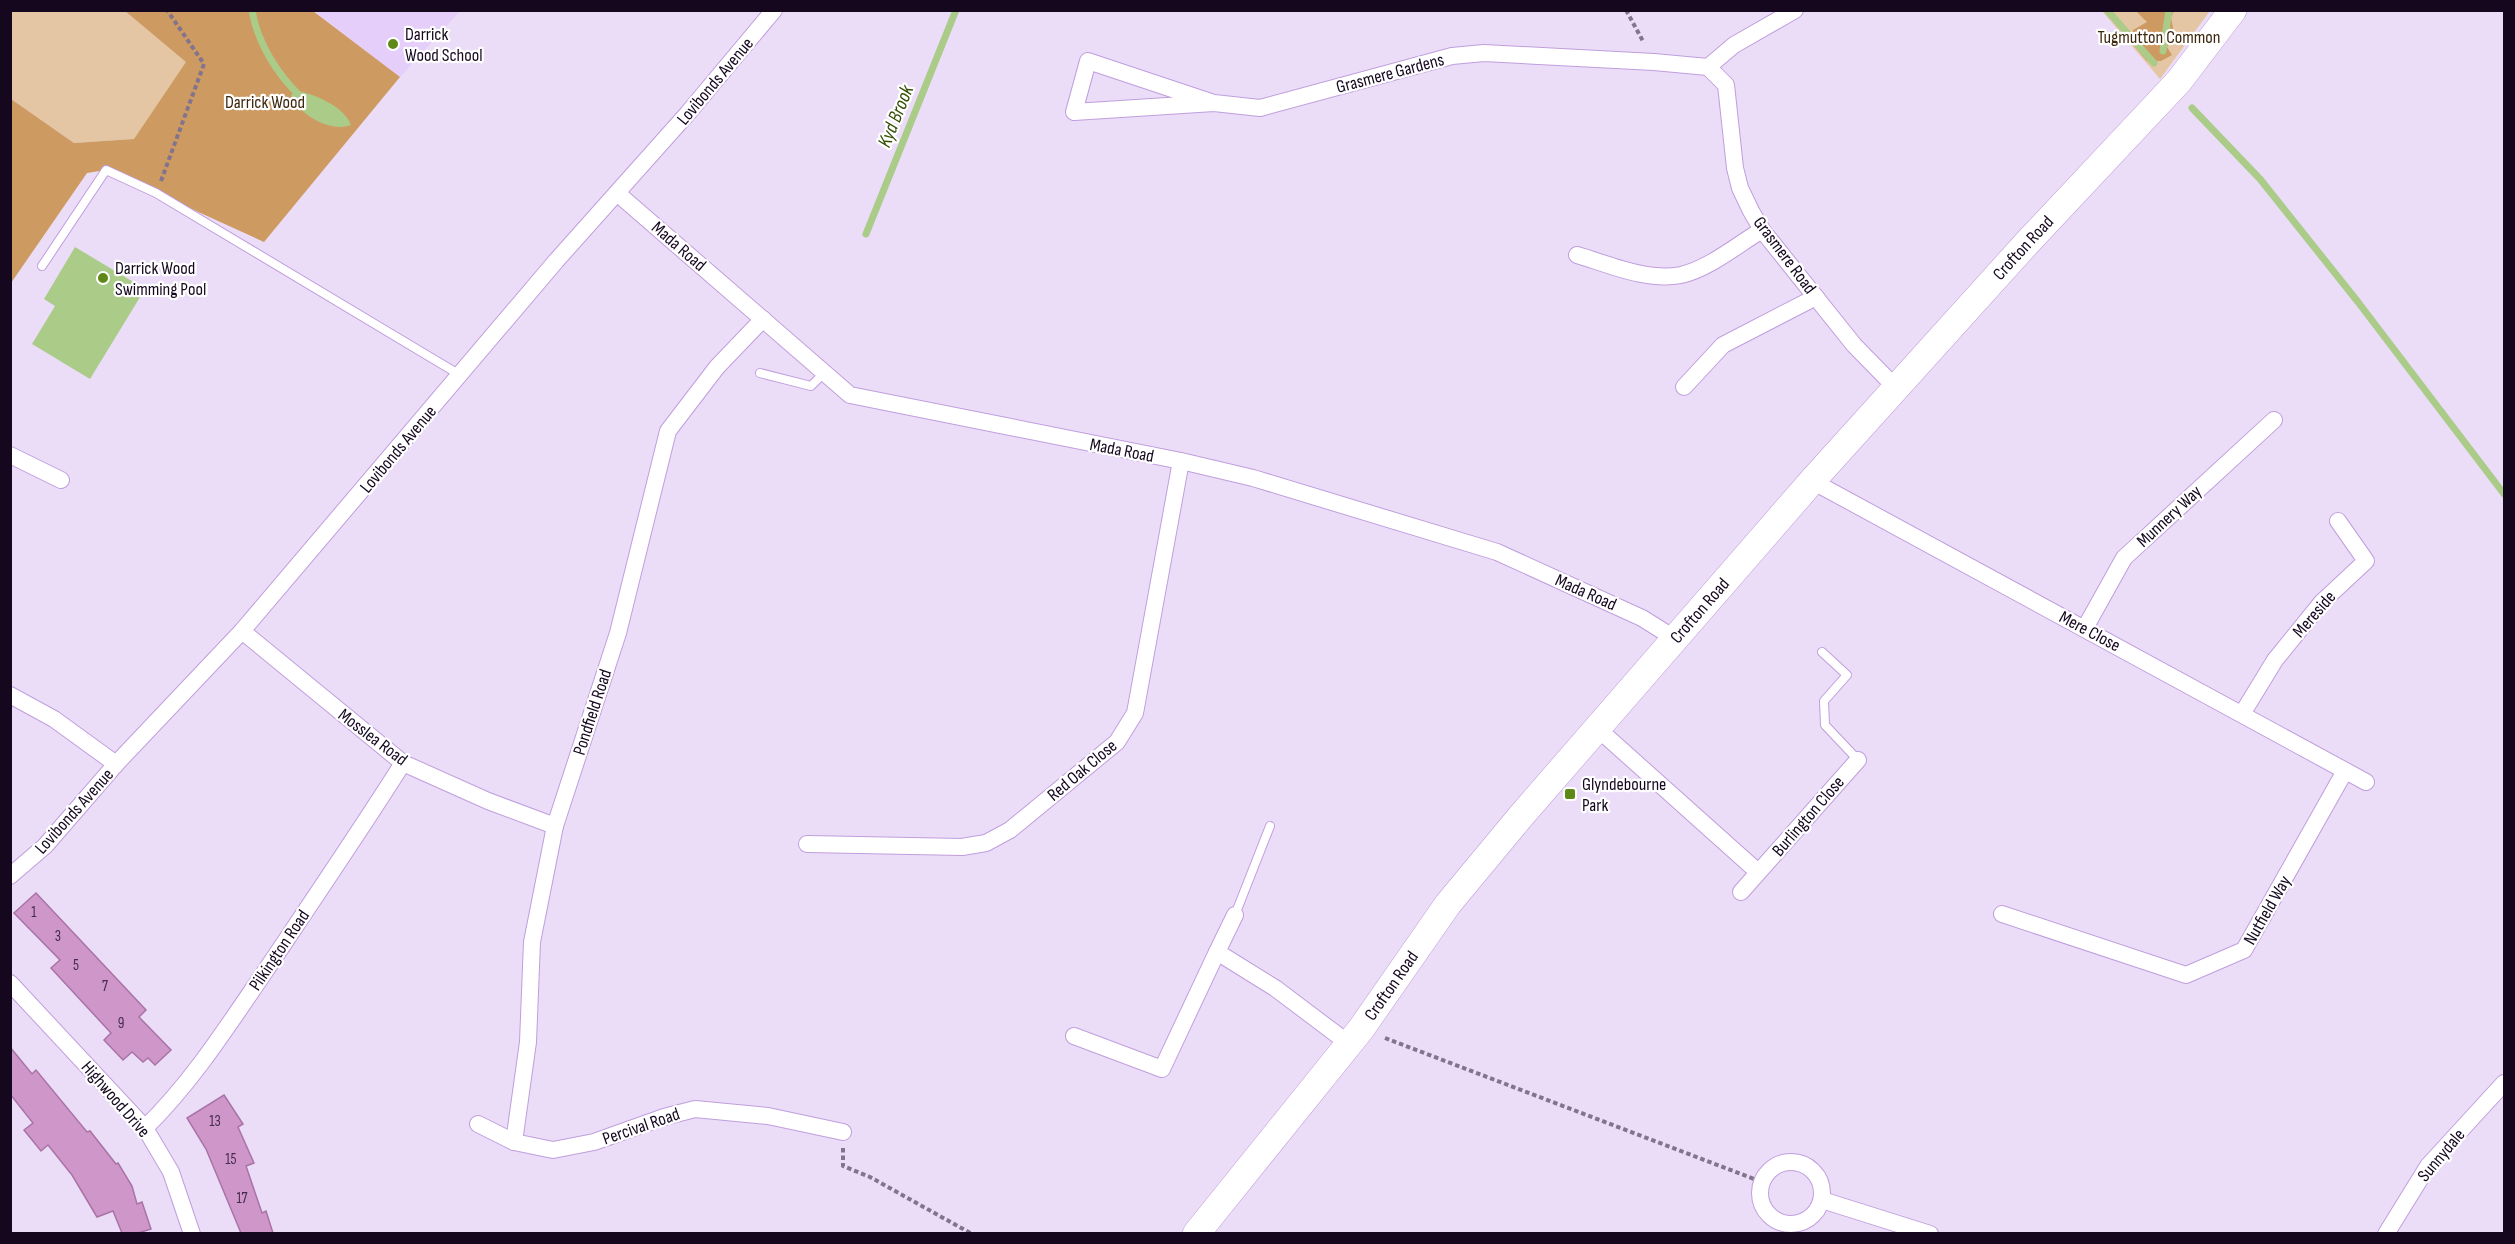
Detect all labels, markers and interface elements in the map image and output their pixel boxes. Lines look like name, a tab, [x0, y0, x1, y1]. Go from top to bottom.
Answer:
place label: Darrick Wood School	[405, 24, 483, 66]
park label: Tugmutton Common	[2098, 27, 2220, 48]
street label: Lovibonds Avenue	[673, 33, 758, 129]
marker: Darrick Wood School	[386, 37, 400, 51]
street label: Grasmere Gardens	[1334, 49, 1446, 98]
water label: Kyd Brook	[873, 81, 919, 151]
park label: Darrick Wood	[225, 92, 305, 113]
street label: Crofton Road	[1989, 212, 2058, 285]
street label: Grasmere Road	[1749, 213, 1820, 298]
street label: Mada Road	[647, 217, 710, 276]
place label: Darrick Wood Swimming Pool	[115, 258, 206, 300]
marker: Darrick Wood Swimming Pool	[96, 271, 110, 285]
street label: Lovibonds Avenue	[356, 401, 441, 497]
street label: Mada Road	[1088, 434, 1156, 467]
street label: Munnery Way	[2133, 481, 2206, 552]
street label: Mada Road	[1552, 570, 1620, 615]
street label: Crofton Road	[1666, 574, 1734, 648]
street label: Mereside	[2289, 587, 2340, 642]
street label: Mere Close	[2056, 607, 2124, 656]
street label: Pondfield Road	[569, 667, 616, 758]
street label: Mosslea Road	[334, 705, 411, 770]
street label: Red Oak Close	[1043, 735, 1121, 806]
street label: Lovibonds Avenue	[31, 764, 118, 858]
street label: Burlington Close	[1768, 772, 1849, 861]
place label: Glyndebourne Park	[1582, 774, 1666, 816]
marker: Glyndebourne Park	[1563, 787, 1577, 801]
street label: Nutfield Way	[2239, 872, 2296, 948]
house number: 1	[31, 903, 37, 922]
street label: Pilkington Road	[245, 906, 314, 995]
house number: 3	[55, 927, 61, 946]
street label: Crofton Road	[1360, 947, 1423, 1025]
house number: 5	[73, 956, 79, 975]
house number: 7	[102, 977, 108, 996]
house number: 9	[118, 1014, 124, 1033]
street label: Highwood Drive	[77, 1057, 154, 1142]
street label: Percival Road	[600, 1104, 682, 1149]
house number: 13	[209, 1112, 221, 1131]
street label: Sunnydale	[2413, 1125, 2469, 1186]
house number: 15	[225, 1150, 237, 1169]
house number: 17	[236, 1189, 248, 1208]

